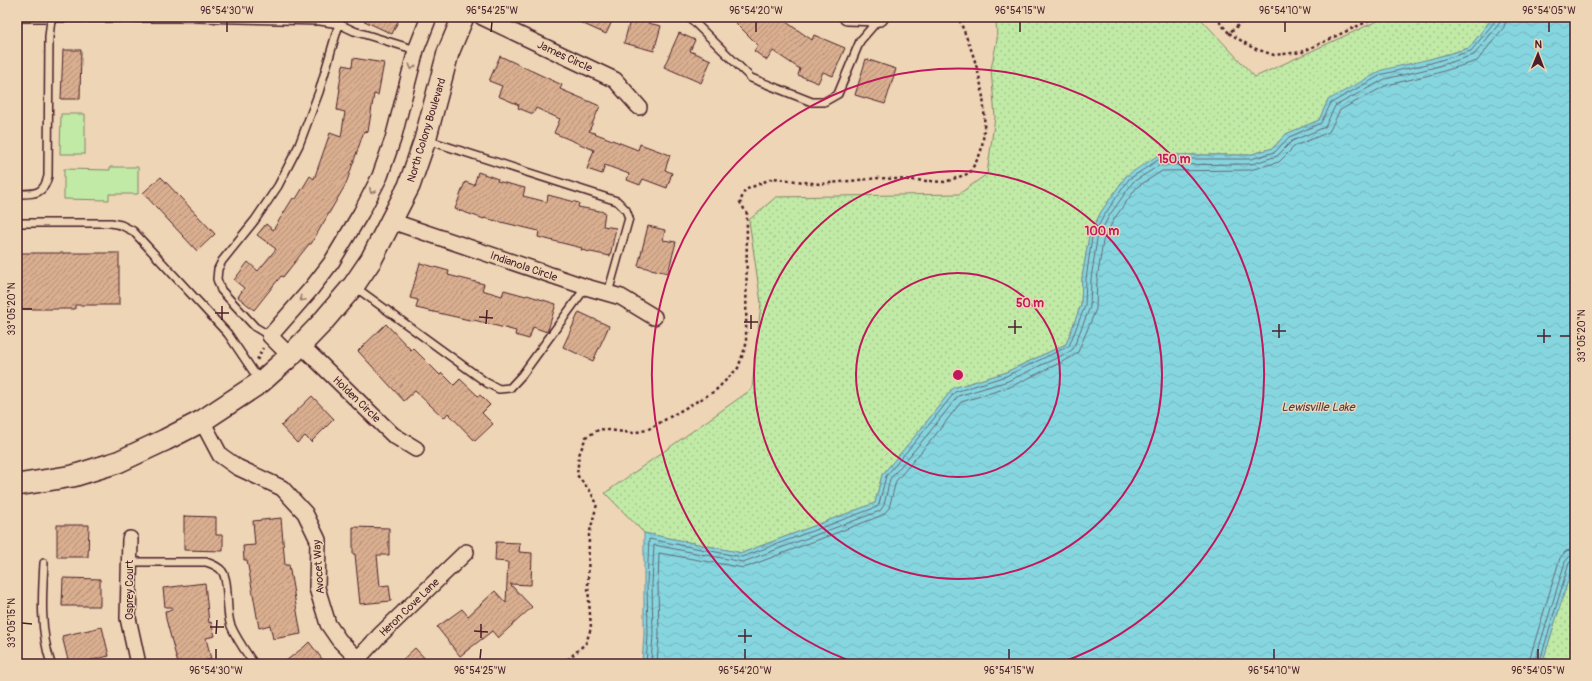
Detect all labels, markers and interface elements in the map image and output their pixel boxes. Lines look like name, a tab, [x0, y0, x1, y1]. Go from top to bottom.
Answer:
text: 96°54'30"W	[200, 5, 254, 17]
text: 96°54'25"W	[466, 5, 519, 17]
text: 96°54'20"W	[729, 5, 783, 17]
text: 96°54'15"W	[995, 5, 1046, 17]
text: 96°54'10"W	[1259, 5, 1311, 17]
text: 96°54'05"W	[1522, 5, 1576, 17]
north arrow	[1518, 34, 1558, 74]
street label: James Circle	[535, 38, 595, 75]
text: N	[1534, 38, 1543, 51]
one-way arrow	[408, 63, 417, 70]
street label: North Colony Boulevard	[404, 76, 449, 184]
text: 150 m	[1158, 152, 1191, 167]
one-way arrow	[369, 186, 377, 194]
text: 100 m	[1085, 224, 1120, 239]
street label: Indianola Circle	[489, 249, 560, 284]
text: 33°05'20"N	[6, 282, 18, 336]
one-way arrow	[300, 295, 307, 302]
text: 50 m	[1016, 296, 1044, 311]
text: 33°05'20"N	[1576, 309, 1588, 363]
centre of rings	[951, 368, 965, 382]
street label: Holden Circle	[330, 373, 384, 426]
water label: Lewisville Lake	[1281, 400, 1356, 415]
street label: Avocet Way	[310, 539, 327, 595]
street label: Osprey Court	[123, 559, 136, 620]
street label: Heron Cove Lane	[377, 575, 442, 639]
text: 33°05'15"N	[6, 598, 18, 648]
text: 96°54'30"W	[189, 665, 243, 677]
text: 96°54'25"W	[454, 665, 507, 677]
text: 96°54'20"W	[718, 665, 772, 677]
text: 96°54'15"W	[984, 665, 1035, 677]
text: 96°54'10"W	[1248, 665, 1300, 677]
text: 96°54'05"W	[1511, 665, 1565, 677]

